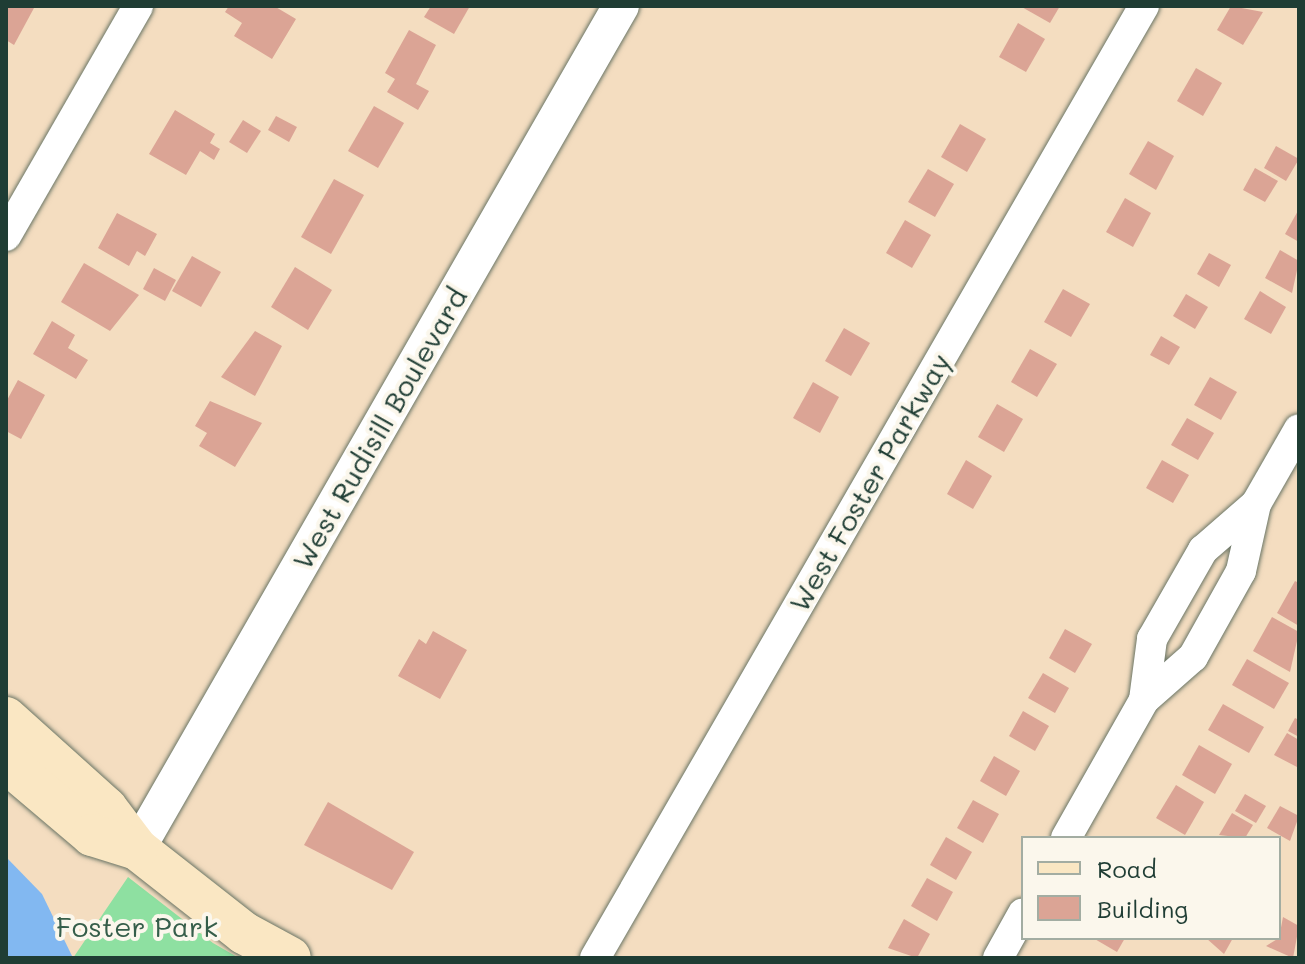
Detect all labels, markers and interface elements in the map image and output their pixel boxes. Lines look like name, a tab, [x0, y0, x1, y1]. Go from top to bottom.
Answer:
street label: West Rudisill Boulevard	[285, 281, 473, 575]
street label: West Foster Parkway	[781, 347, 957, 617]
legend	[1021, 836, 1281, 940]
text: Road	[1097, 853, 1157, 884]
text: Building	[1097, 893, 1188, 924]
park label: Foster Park	[56, 909, 218, 943]

